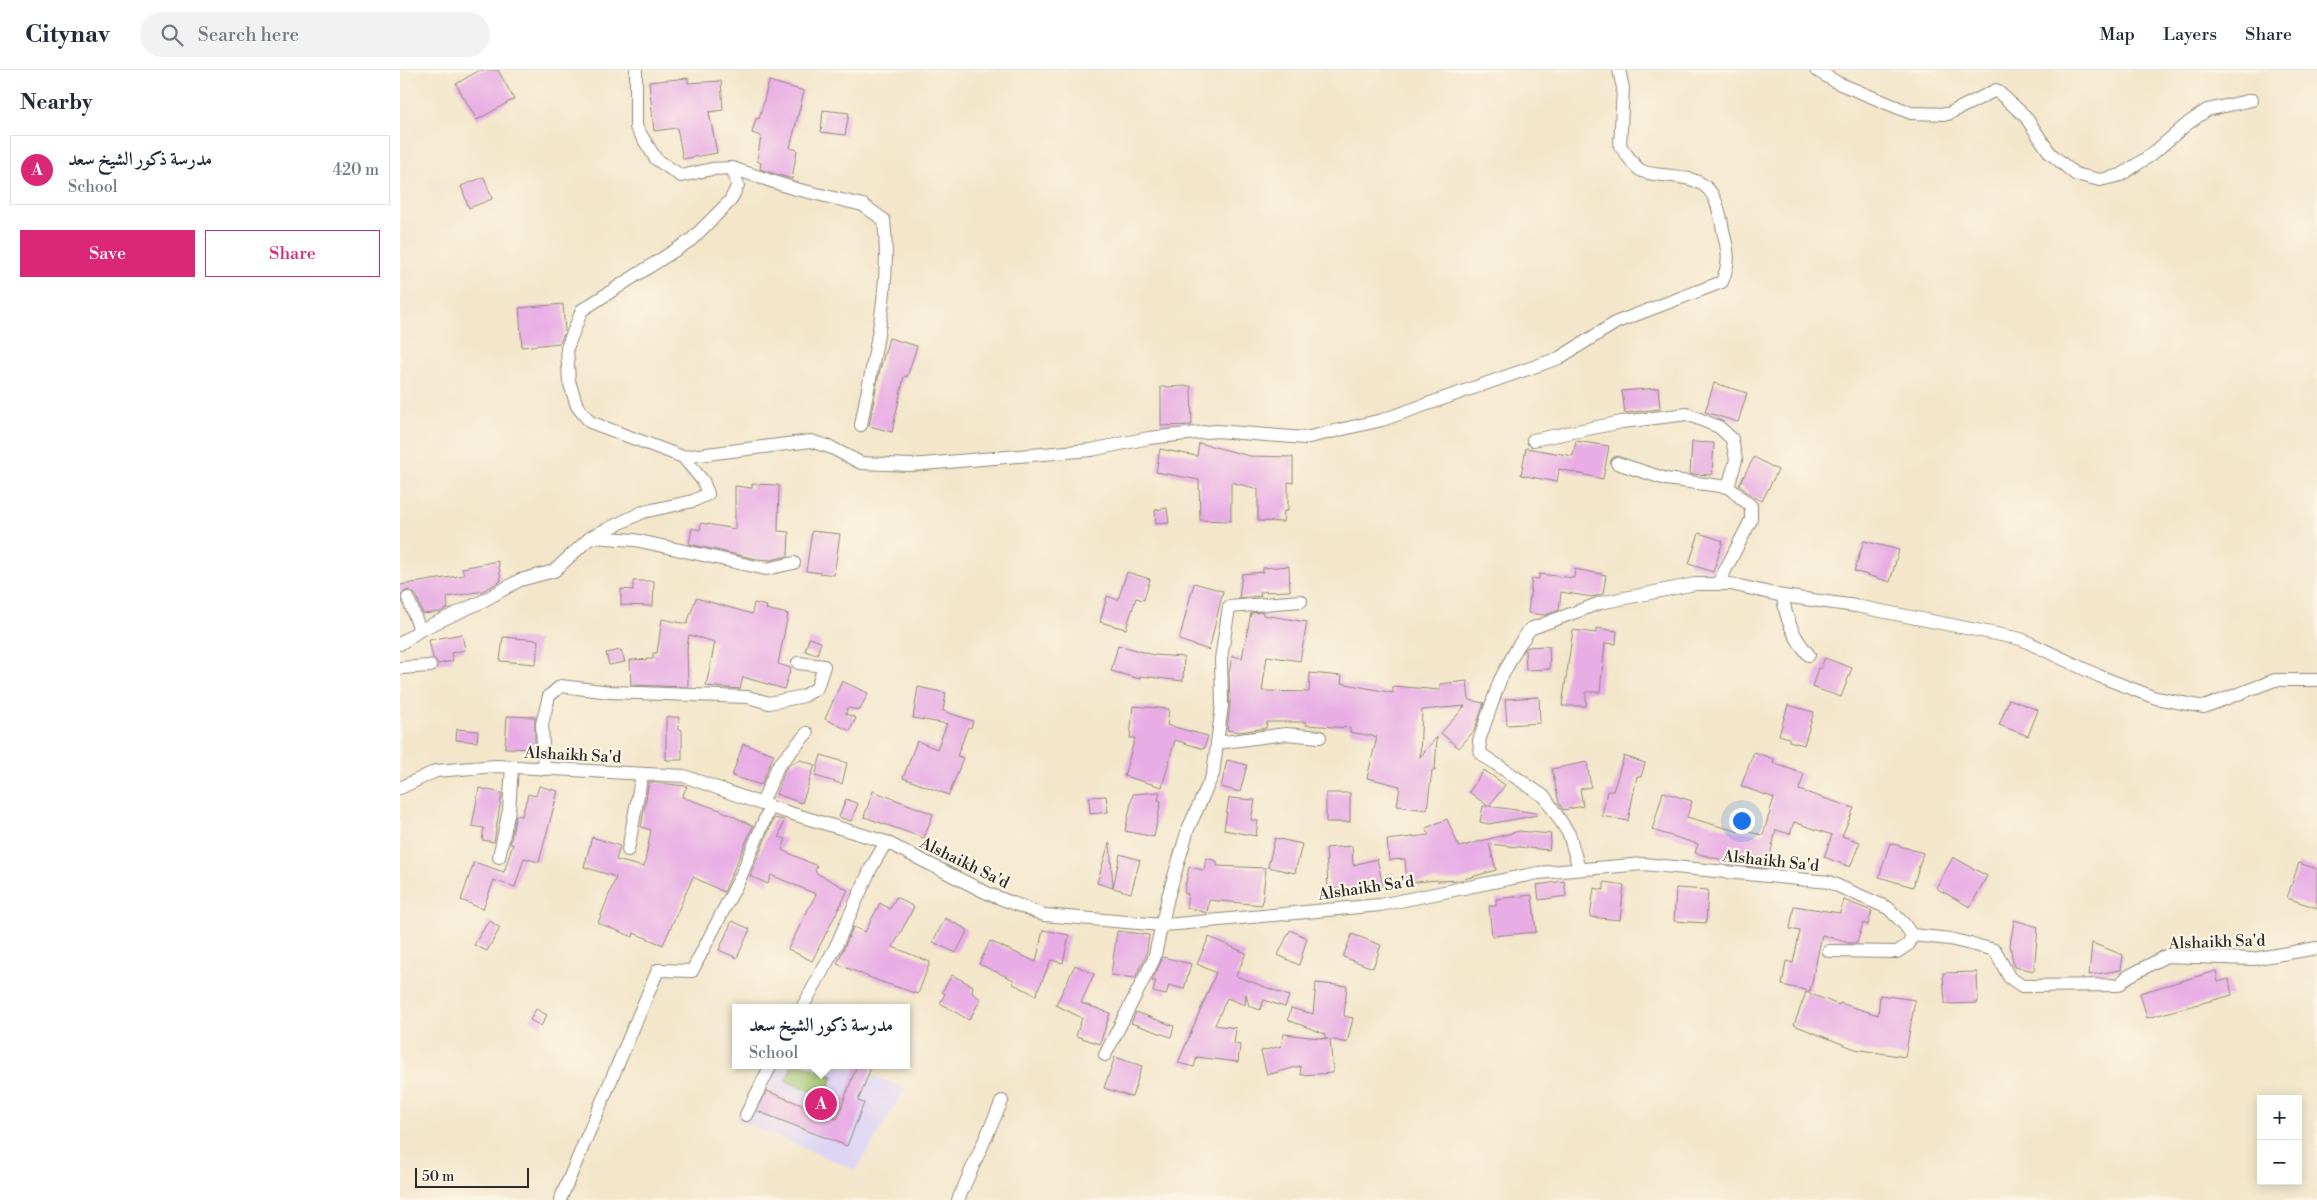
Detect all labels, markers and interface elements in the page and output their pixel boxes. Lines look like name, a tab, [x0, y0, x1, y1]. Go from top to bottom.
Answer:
search box	[140, 12, 490, 57]
text: Citynav	[25, 20, 110, 50]
icon: search	[158, 21, 186, 49]
text: Search here	[198, 23, 299, 47]
text: Map	[2100, 23, 2135, 46]
text: Layers	[2163, 23, 2217, 46]
text: Share	[2245, 23, 2292, 46]
text: Nearby	[20, 90, 93, 116]
text: مدرسة ذكور الشيخ سعد	[68, 147, 212, 171]
text: A	[31, 160, 43, 180]
text: 420 m	[332, 160, 379, 180]
text: School	[68, 177, 117, 197]
button: Save	[20, 230, 195, 277]
button: Share	[205, 230, 380, 277]
street label: Alshaikh Sa'd	[523, 742, 622, 768]
your location	[1729, 808, 1755, 834]
street label: Alshaikh Sa'd	[916, 832, 1012, 893]
street label: Alshaikh Sa'd	[1721, 846, 1820, 876]
street label: Alshaikh Sa'd	[1316, 871, 1415, 905]
street label: Alshaikh Sa'd	[2167, 930, 2266, 954]
popup	[732, 1004, 910, 1069]
text: مدرسة ذكور الشيخ سعد	[749, 1013, 893, 1037]
text: School	[749, 1043, 798, 1063]
pin: A	[805, 1085, 837, 1123]
map controls	[2257, 1095, 2302, 1185]
button: +	[2257, 1095, 2302, 1140]
button: −	[2257, 1140, 2302, 1185]
scale bar	[415, 1165, 529, 1188]
text: 50 m	[422, 1168, 454, 1186]

